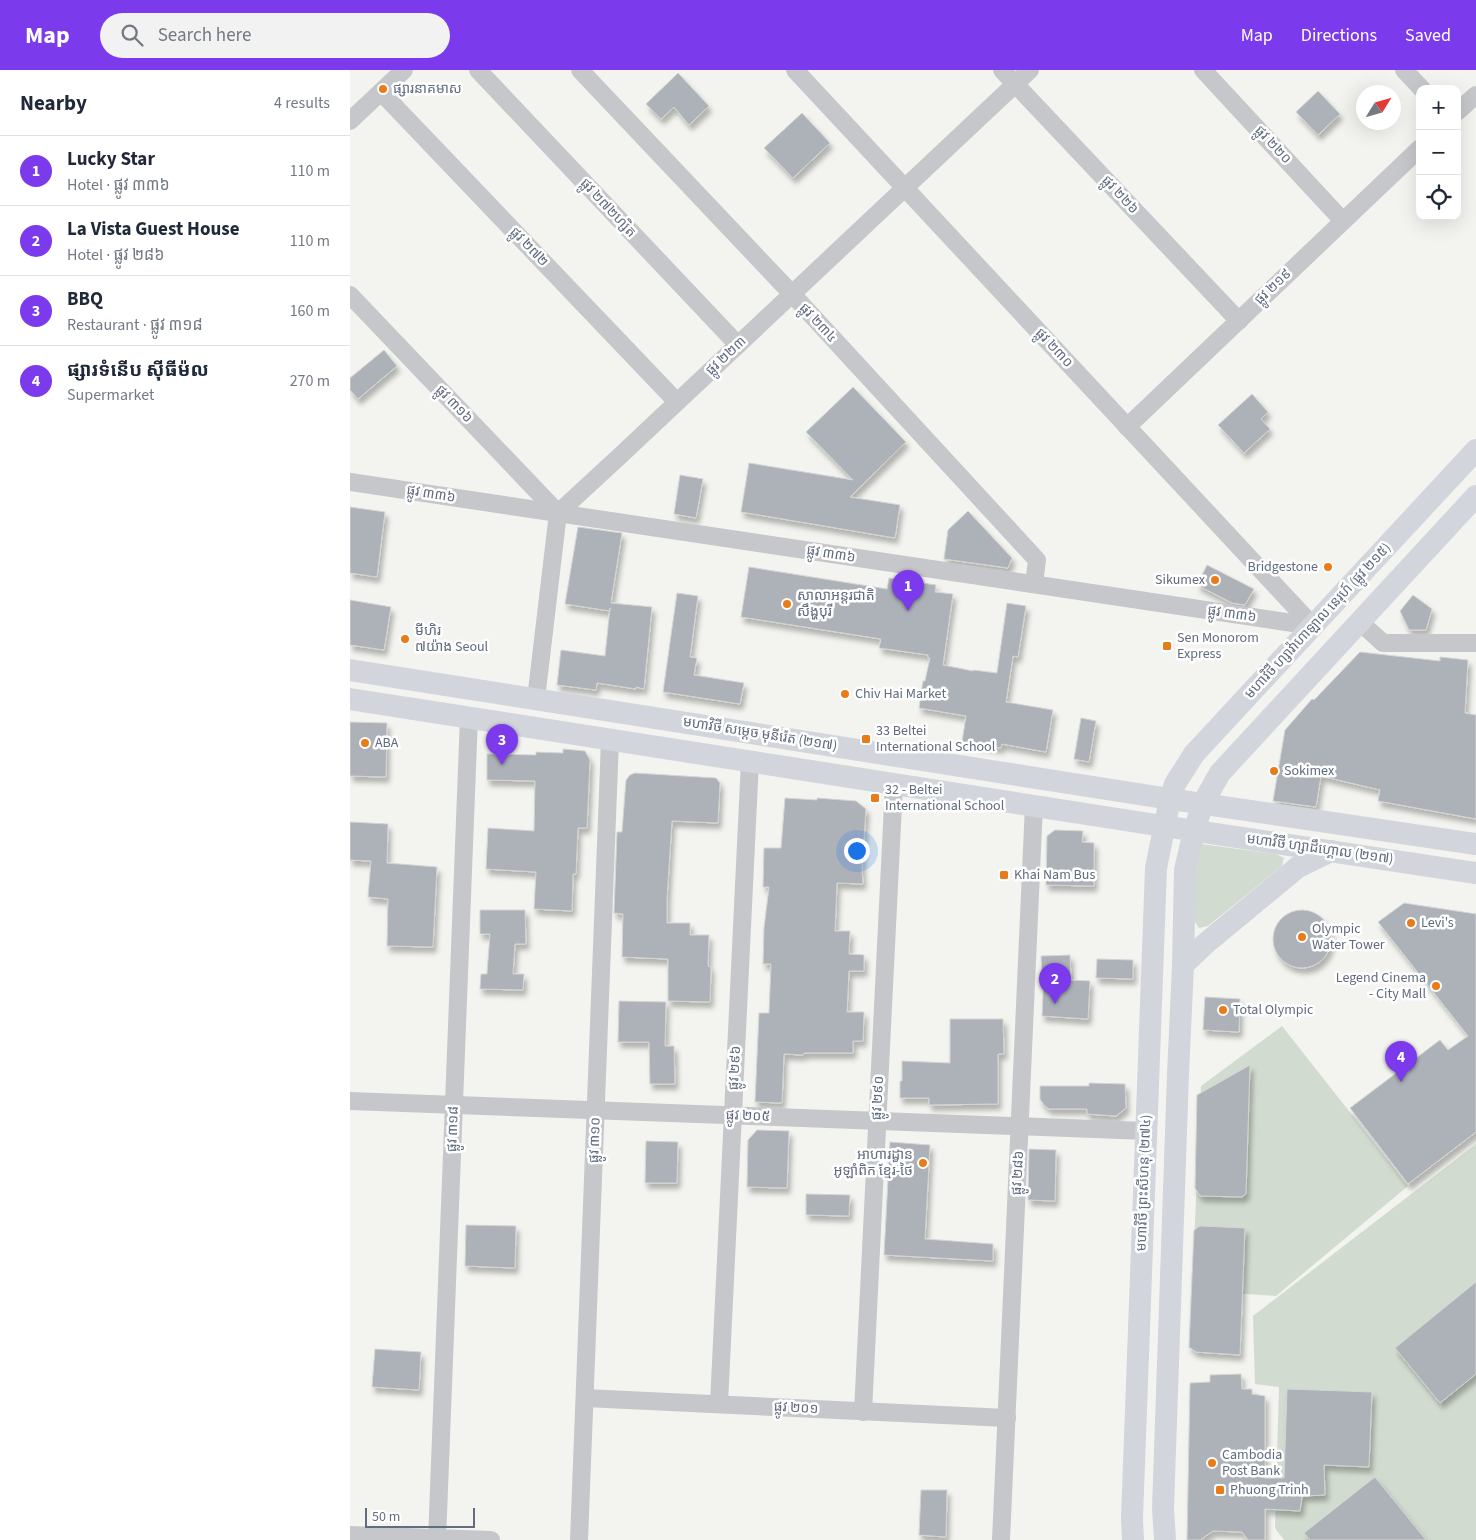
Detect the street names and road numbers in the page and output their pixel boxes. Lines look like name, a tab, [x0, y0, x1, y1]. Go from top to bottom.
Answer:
street label: ផ្លូវ ២២០	[1249, 121, 1296, 169]
street label: ផ្លូវ ២២៦	[1096, 171, 1143, 219]
street label: ផ្លូវ ២៧២ហ្សិត	[574, 174, 641, 243]
street label: ផ្លូវ ២៧២	[504, 223, 553, 272]
street label: ផ្លូវ ២១៩	[1250, 264, 1297, 310]
street label: ផ្លូវ ២៣៤	[794, 299, 842, 348]
street label: ផ្លូវ ២៣០	[1030, 324, 1078, 373]
street label: ផ្លូវ ២២៣	[701, 332, 752, 381]
street label: ផ្លូវ ៣១៦	[430, 380, 477, 428]
street label: ផ្លូវ ៣៣៦	[405, 480, 457, 509]
street label: មហាវិថី ហ្សាវ៉ាហាឡាល នេរុហ៍ (ផ្លូវ ២១៥)	[1240, 539, 1397, 704]
street label: ផ្លូវ ៣៣៦	[805, 540, 857, 569]
street label: ផ្លូវ ៣៣៦	[1206, 601, 1258, 628]
street label: មហាវិថី សម្តេច មុនីរ៉េត (២១៧)	[681, 712, 839, 756]
street label: មហាវិថី ហ្សាដឹហ្គោល (២១៧)	[1245, 829, 1395, 869]
street label: ផ្លូវ ២៩៦	[724, 1045, 747, 1091]
street label: ផ្លូវ ២៩០	[867, 1075, 890, 1121]
street label: ផ្លូវ ២០៥	[725, 1105, 771, 1128]
street label: ផ្លូវ ៣១៨	[442, 1106, 465, 1152]
street label: មហាវិថី ព្រះសីហនុ (២៧៤)	[1132, 1114, 1156, 1252]
street label: ផ្លូវ ៣១០	[584, 1117, 607, 1163]
street label: ផ្លូវ ២៨៦	[1007, 1150, 1030, 1196]
street label: ផ្លូវ ២០១	[773, 1397, 819, 1420]

